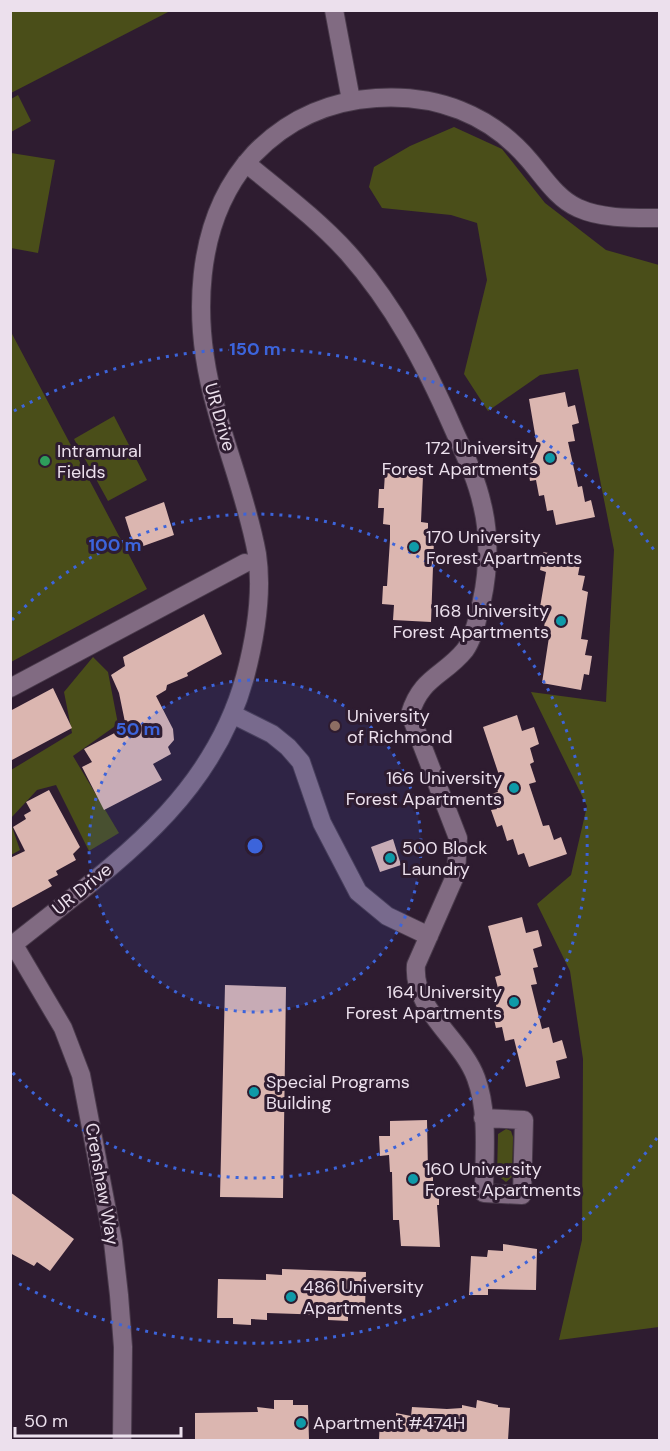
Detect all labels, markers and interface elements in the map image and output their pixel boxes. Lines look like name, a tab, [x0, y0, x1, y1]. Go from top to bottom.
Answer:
text: 150 m	[229, 337, 281, 361]
street label: UR Drive	[199, 380, 241, 454]
place label: 172 University Forest Apartments	[382, 436, 538, 481]
place label: Intramural Fields	[57, 439, 142, 484]
marker: 172 University Forest Apartments	[543, 451, 557, 465]
marker: Intramural Fields	[38, 454, 52, 468]
place label: 170 University Forest Apartments	[426, 525, 582, 570]
text: 100 m	[88, 533, 142, 557]
marker: 170 University Forest Apartments	[407, 540, 421, 554]
place label: 168 University Forest Apartments	[393, 599, 549, 644]
marker: 168 University Forest Apartments	[554, 614, 568, 628]
place label: University of Richmond	[347, 704, 453, 749]
text: 50 m	[115, 717, 161, 741]
marker: University of Richmond	[328, 719, 342, 733]
place label: 166 University Forest Apartments	[346, 766, 502, 811]
marker: 166 University Forest Apartments	[507, 781, 521, 795]
centre of rings	[245, 836, 265, 856]
place label: 500 Block Laundry	[402, 836, 487, 881]
marker: 500 Block Laundry	[383, 851, 397, 865]
street label: UR Drive	[47, 858, 117, 920]
place label: 164 University Forest Apartments	[346, 980, 502, 1025]
marker: 164 University Forest Apartments	[507, 995, 521, 1009]
place label: Special Programs Building	[266, 1070, 410, 1115]
marker: Special Programs Building	[247, 1085, 261, 1099]
street label: Crenshaw Way	[79, 1121, 125, 1247]
place label: 160 University Forest Apartments	[425, 1157, 581, 1202]
marker: 160 University Forest Apartments	[406, 1172, 420, 1186]
place label: 486 University Apartments	[303, 1275, 424, 1320]
marker: 486 University Apartments	[284, 1290, 298, 1304]
scale bar	[15, 1400, 182, 1438]
text: 50 m	[24, 1409, 68, 1433]
place label: Apartment #474H	[313, 1411, 465, 1435]
marker: Apartment #474H	[294, 1416, 308, 1430]

